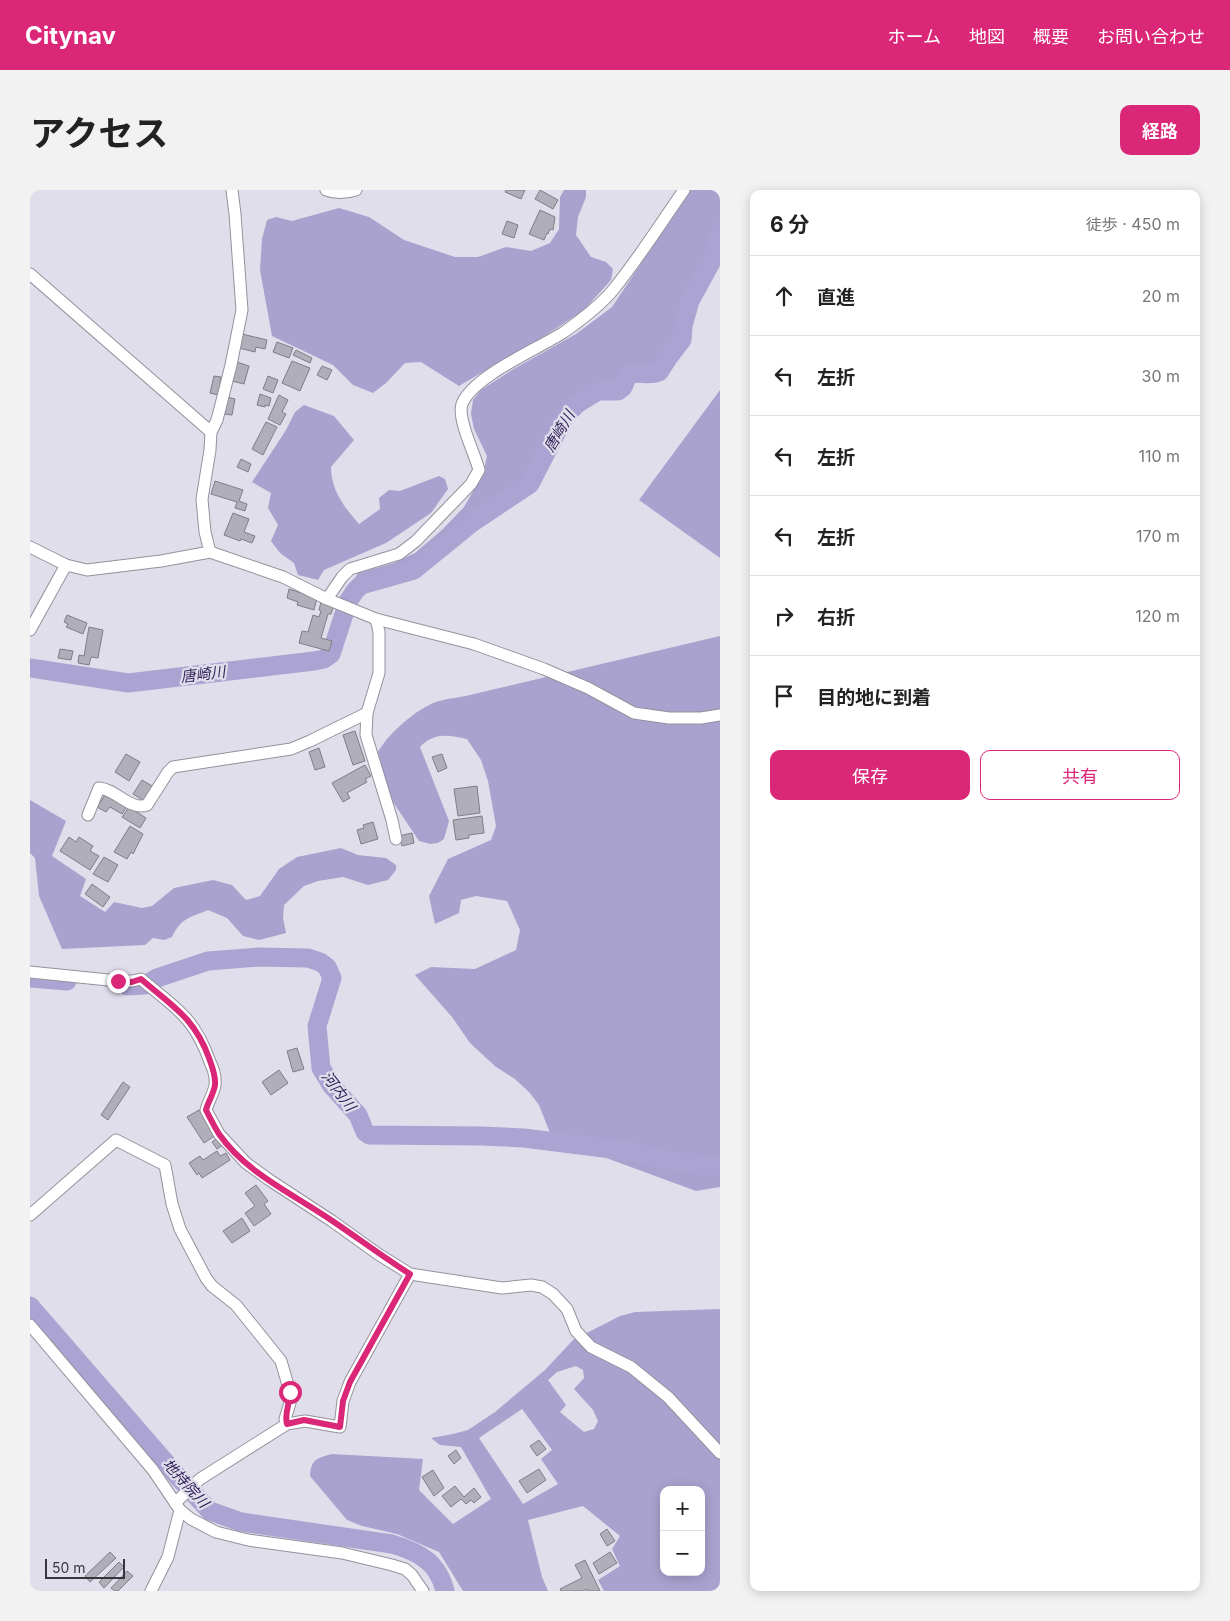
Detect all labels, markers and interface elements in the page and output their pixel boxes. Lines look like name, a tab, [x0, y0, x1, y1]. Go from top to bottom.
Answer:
text: Citynav	[25, 21, 116, 50]
text: ホーム	[888, 26, 941, 47]
text: 地図	[969, 26, 1005, 47]
text: 概要	[1033, 26, 1069, 47]
text: お問い合わせ	[1097, 26, 1205, 47]
button: 経路	[1120, 105, 1200, 155]
text: アクセス	[30, 112, 168, 154]
text: 6 分	[770, 212, 810, 237]
text: 徒歩 · 450 m	[1086, 214, 1180, 234]
icon: ahead	[770, 282, 798, 310]
text: 直進	[817, 286, 855, 309]
text: 20 m	[1142, 286, 1180, 306]
icon: left	[770, 362, 798, 390]
text: 左折	[817, 366, 855, 389]
text: 30 m	[1142, 366, 1180, 386]
water label: 唐崎川	[539, 405, 580, 455]
icon: left	[770, 442, 798, 470]
text: 左折	[817, 446, 855, 469]
text: 110 m	[1138, 446, 1180, 466]
icon: left	[770, 522, 798, 550]
text: 左折	[817, 526, 855, 549]
text: 170 m	[1136, 526, 1180, 546]
icon: right	[770, 602, 798, 630]
text: 右折	[817, 606, 855, 629]
text: 120 m	[1135, 606, 1180, 626]
water label: 唐崎川	[180, 662, 228, 686]
icon: arrive	[770, 682, 798, 710]
text: 目的地に到着	[817, 686, 931, 709]
button: 保存	[770, 750, 970, 800]
button: 共有	[980, 750, 1180, 800]
route end	[107, 970, 130, 993]
water label: 河内川	[318, 1067, 361, 1116]
route start	[279, 1381, 302, 1404]
water label: 地持院川	[159, 1454, 214, 1513]
map controls	[660, 1486, 705, 1576]
button: +	[660, 1486, 705, 1531]
button: −	[660, 1531, 705, 1576]
scale bar	[45, 1556, 125, 1579]
text: 50 m	[52, 1559, 86, 1576]

